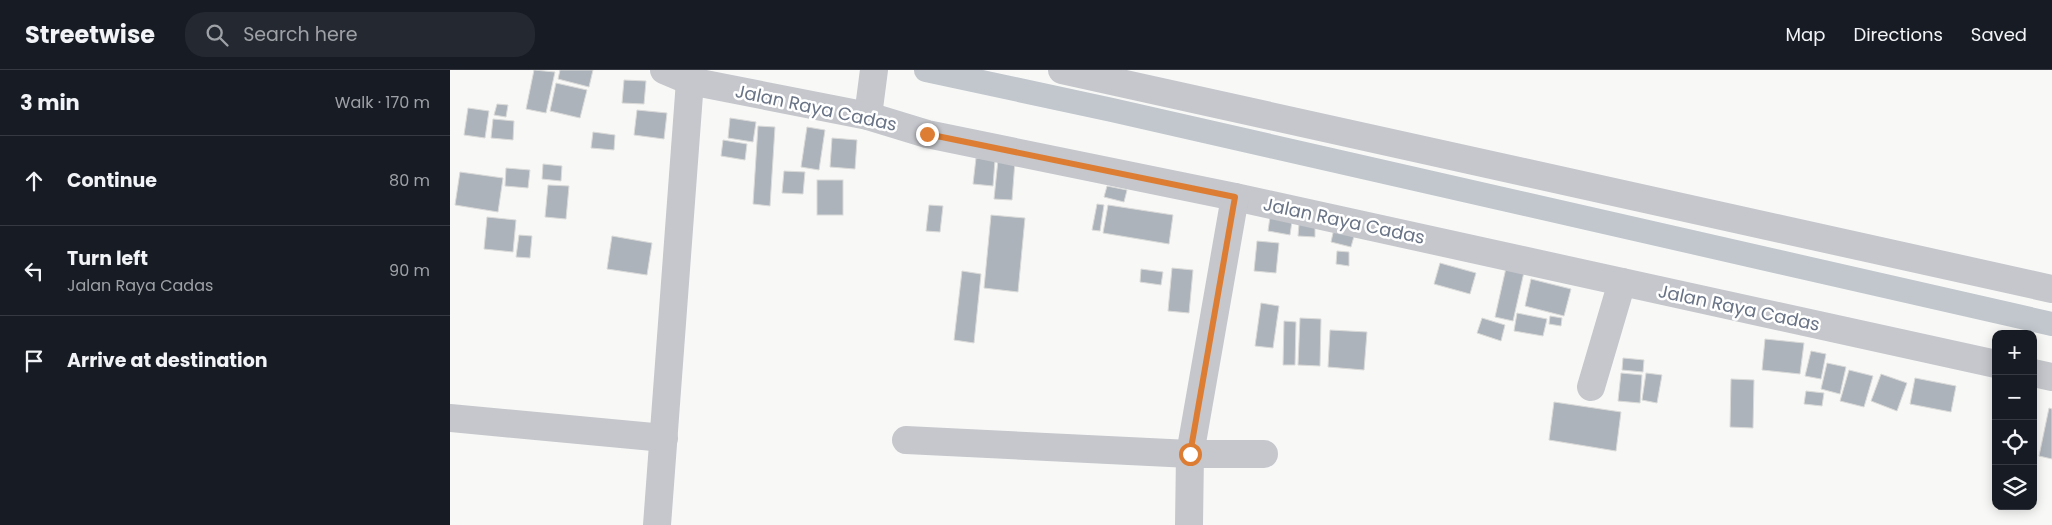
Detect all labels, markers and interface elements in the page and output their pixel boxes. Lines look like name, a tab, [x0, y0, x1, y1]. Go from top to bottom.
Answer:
search box	[185, 12, 535, 57]
text: Streetwise	[25, 18, 155, 51]
icon: search	[203, 21, 231, 49]
text: Search here	[243, 21, 358, 48]
text: Map	[1786, 22, 1825, 47]
text: Directions	[1853, 22, 1943, 47]
text: Saved	[1971, 22, 2027, 47]
street label: Jalan Raya Cadas	[733, 78, 899, 137]
text: 3 min	[20, 88, 80, 117]
text: Walk · 170 m	[335, 91, 430, 114]
route end	[916, 123, 939, 146]
icon: ahead	[20, 167, 48, 195]
text: Continue	[67, 167, 157, 194]
text: 80 m	[389, 169, 430, 192]
street label: Jalan Raya Cadas	[1261, 191, 1427, 250]
text: Turn left	[67, 245, 148, 272]
icon: left	[20, 257, 48, 285]
text: 90 m	[389, 259, 430, 282]
text: Jalan Raya Cadas	[67, 274, 213, 297]
street label: Jalan Raya Cadas	[1656, 278, 1822, 337]
map controls	[1992, 330, 2037, 510]
button: +	[1992, 330, 2037, 375]
icon: arrive	[20, 347, 48, 375]
text: Arrive at destination	[67, 347, 268, 374]
button: −	[1992, 375, 2037, 420]
button: locate	[1992, 420, 2037, 465]
route start	[1179, 443, 1202, 466]
button: layers	[1992, 465, 2037, 510]

